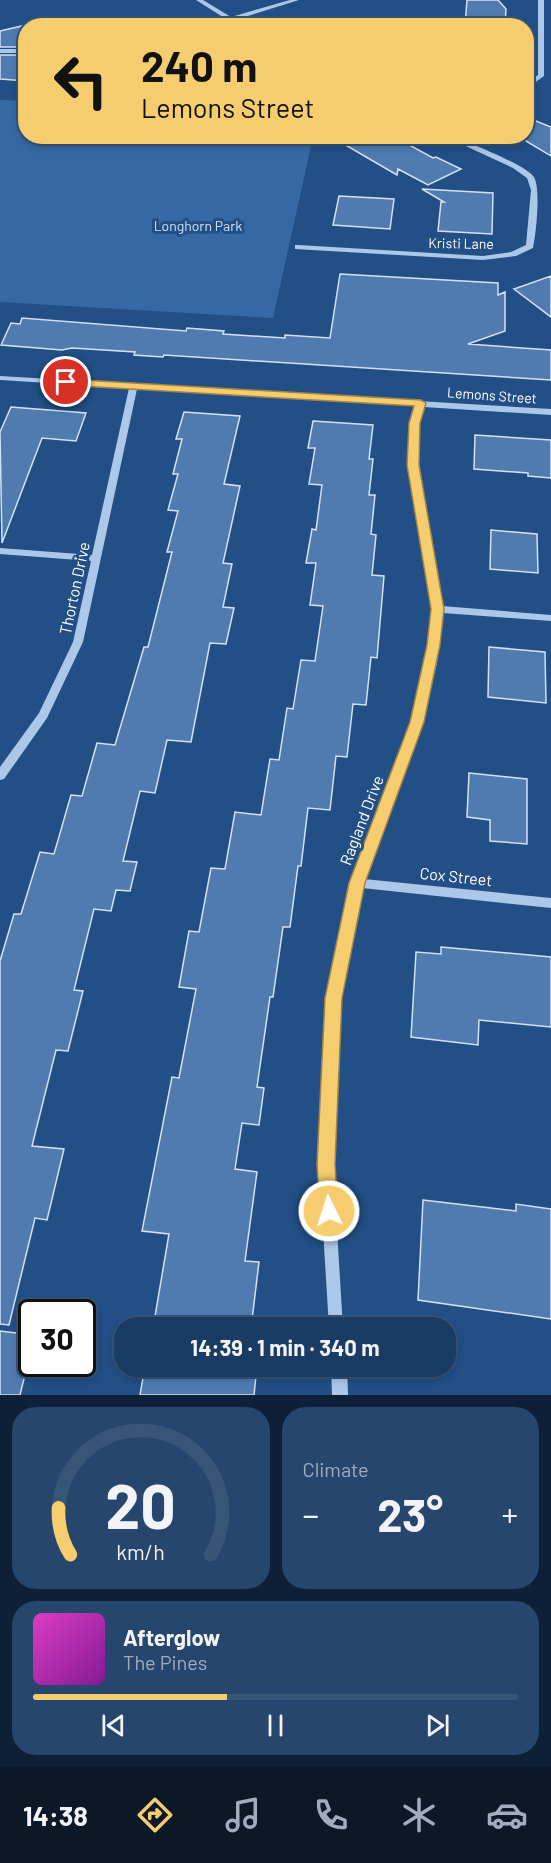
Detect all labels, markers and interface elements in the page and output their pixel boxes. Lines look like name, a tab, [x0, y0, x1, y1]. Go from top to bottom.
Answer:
text: 240 m	[141, 40, 257, 90]
icon: left	[42, 42, 120, 120]
text: Lemons Street	[141, 91, 314, 123]
park label: Longhorn Park	[154, 217, 242, 234]
street label: Kristi Lane	[428, 234, 494, 252]
pin	[40, 356, 91, 407]
icon: arrive	[49, 365, 82, 398]
street label: Lemons Street	[447, 383, 537, 407]
street label: Thorton Drive	[55, 540, 93, 636]
street label: Ragland Drive	[335, 772, 387, 868]
street label: Cox Street	[419, 863, 493, 889]
position arrow	[297, 1179, 361, 1243]
speed limit sign: 30	[18, 1299, 96, 1377]
text: 14:39 · 1 min · 340 m	[190, 1334, 380, 1360]
text: Climate	[303, 1457, 369, 1481]
text: 20	[105, 1467, 176, 1541]
text: 23°	[377, 1487, 443, 1541]
text: −	[303, 1494, 319, 1534]
text: +	[501, 1494, 518, 1534]
text: km/h	[116, 1539, 165, 1564]
text: Afterglow	[123, 1624, 220, 1650]
text: The Pines	[123, 1650, 207, 1674]
icon: previous	[97, 1709, 130, 1742]
icon: pause	[259, 1709, 292, 1742]
icon: next	[421, 1709, 454, 1742]
icon: directions	[134, 1794, 176, 1836]
icon: music	[222, 1794, 264, 1836]
icon: phone	[310, 1794, 352, 1836]
icon: climate	[398, 1794, 440, 1836]
icon: car	[486, 1794, 528, 1836]
text: 14:38	[23, 1799, 88, 1831]

